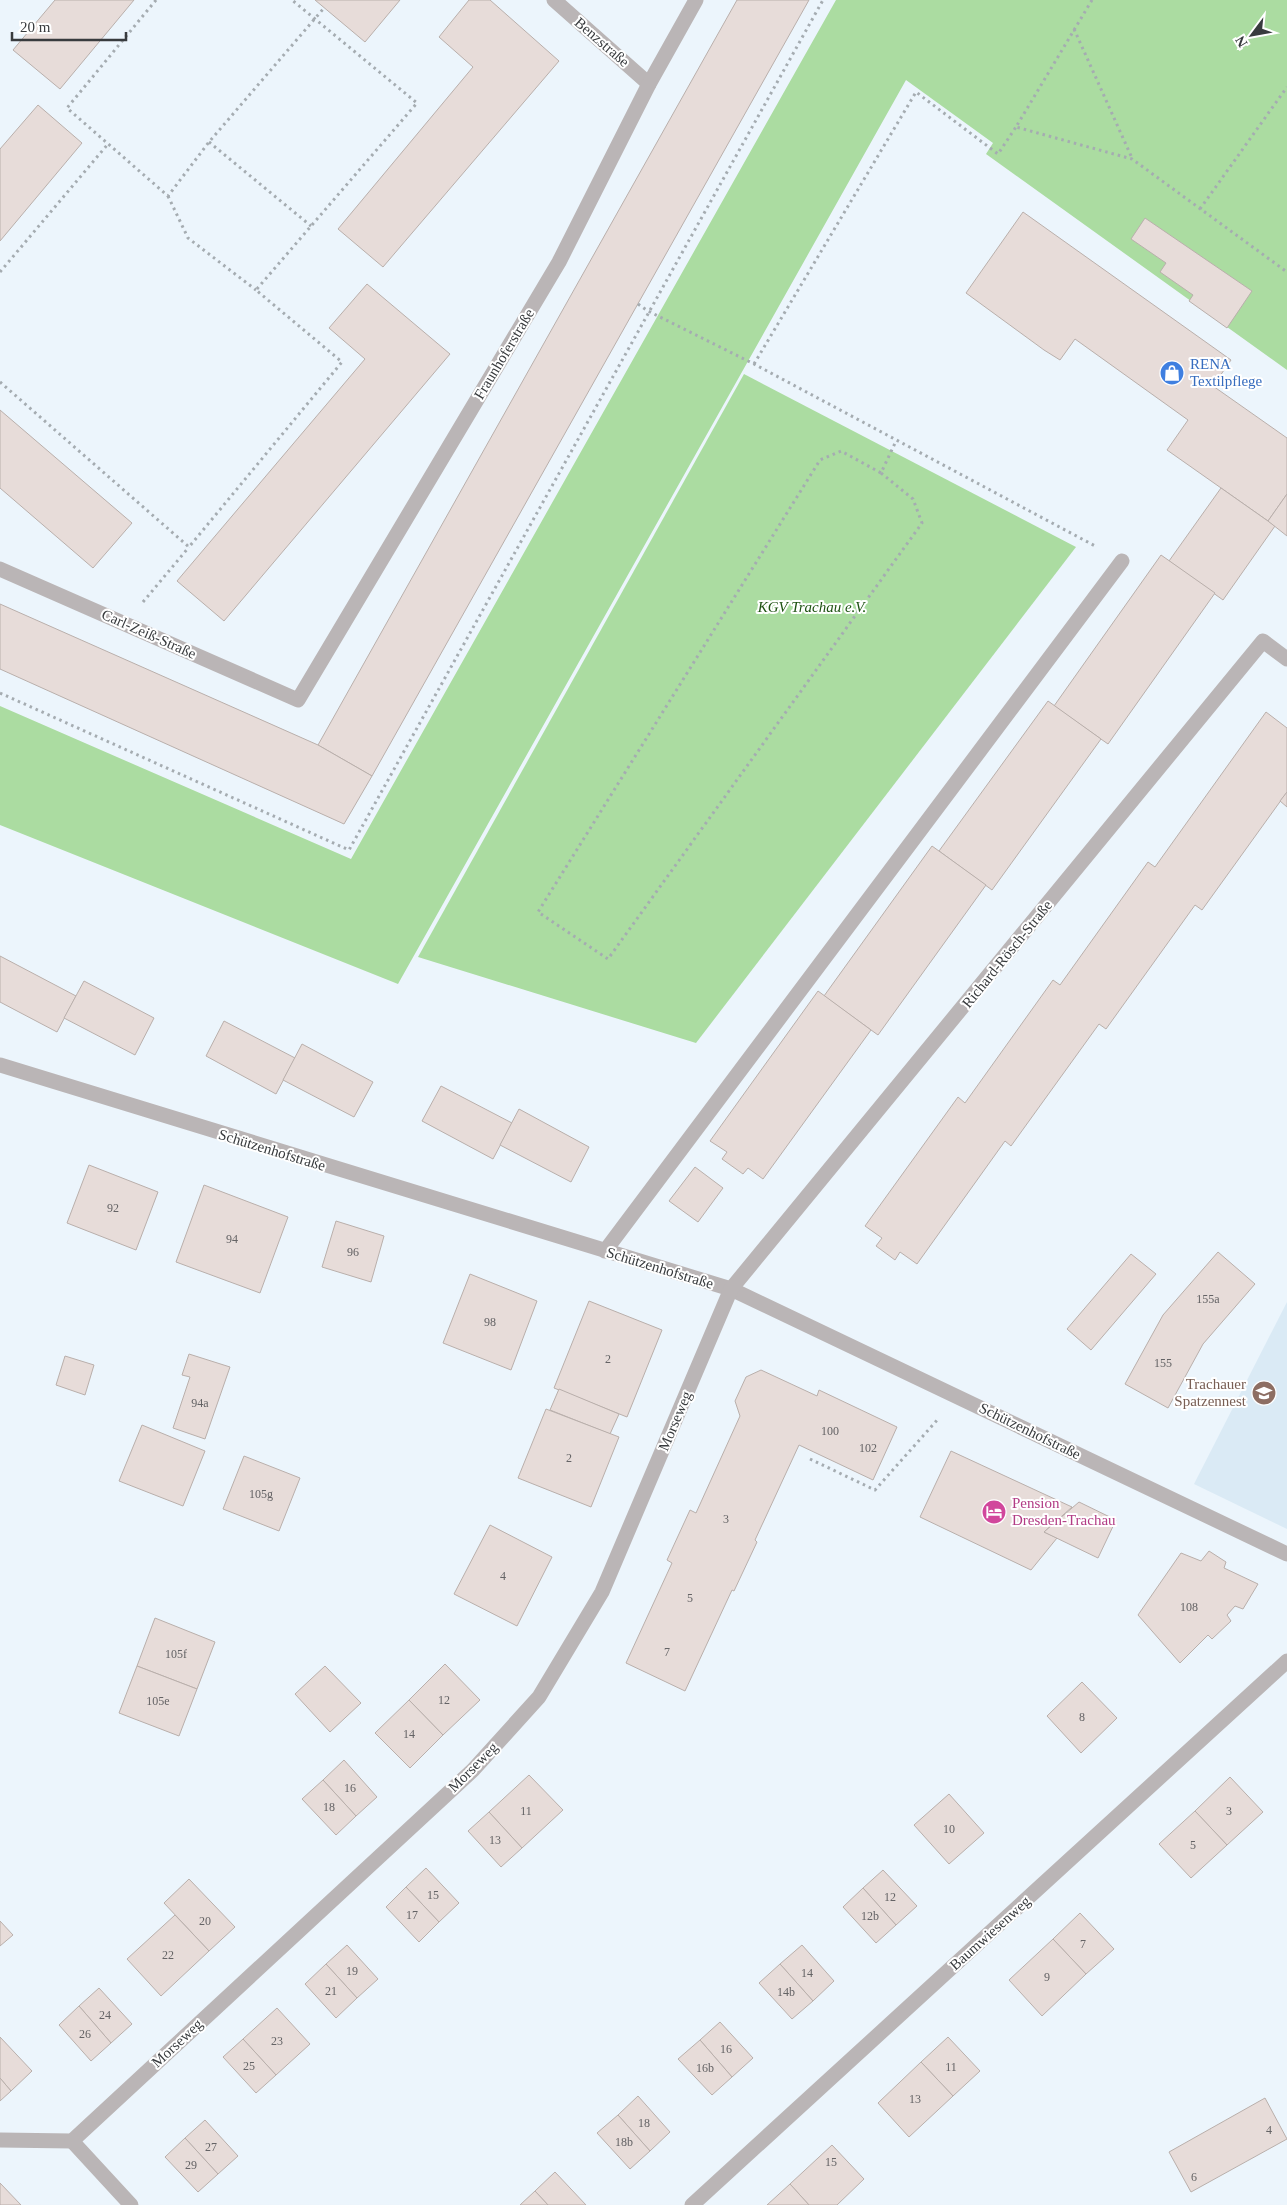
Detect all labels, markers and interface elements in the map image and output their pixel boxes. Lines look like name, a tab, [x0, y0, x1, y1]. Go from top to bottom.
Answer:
scale bar	[12, 10, 126, 42]
north arrow	[1227, 10, 1277, 60]
street label: Benzstraße	[572, 14, 633, 70]
text: 20 m	[20, 19, 51, 35]
text: N	[1232, 33, 1250, 50]
street label: Fraunhoferstraße	[471, 306, 537, 402]
place label: RENA Textilpflege	[1190, 356, 1263, 389]
shop icon: RENA Textilpflege	[1159, 360, 1185, 386]
park label: KGV Trachau e.V.	[757, 599, 866, 615]
street label: Carl-Zeiß-Straße	[99, 606, 199, 662]
street label: Richard-Rösch-Straße	[959, 897, 1055, 1011]
street label: Schützenhofstraße	[217, 1126, 328, 1174]
house number: 92	[107, 1201, 119, 1215]
house number: 94	[226, 1232, 238, 1246]
street label: Schützenhofstraße	[605, 1244, 716, 1292]
house number: 96	[347, 1245, 359, 1259]
house number: 155a	[1196, 1292, 1220, 1306]
house number: 98	[484, 1315, 496, 1329]
house number: 2	[605, 1352, 611, 1366]
house number: 155	[1154, 1356, 1172, 1370]
place label: Trachauer Spatzennest	[1174, 1376, 1247, 1409]
school or university icon: Trachauer Spatzennest	[1251, 1380, 1277, 1406]
street label: Morseweg	[655, 1388, 695, 1453]
house number: 94a	[191, 1396, 209, 1410]
street label: Schützenhofstraße	[977, 1400, 1084, 1463]
house number: 100	[821, 1424, 839, 1438]
house number: 102	[859, 1441, 877, 1455]
house number: 2	[566, 1451, 572, 1465]
house number: 105g	[249, 1487, 273, 1501]
place label: Pension Dresden-Trachau	[1012, 1495, 1116, 1528]
hotel icon: Pension Dresden-Trachau	[981, 1499, 1007, 1525]
house number: 3	[723, 1512, 729, 1526]
house number: 4	[500, 1569, 506, 1583]
house number: 5	[687, 1591, 693, 1605]
house number: 108	[1180, 1600, 1198, 1614]
house number: 7	[664, 1645, 670, 1659]
house number: 105f	[165, 1647, 187, 1661]
house number: 12	[438, 1693, 450, 1707]
house number: 105e	[146, 1694, 170, 1708]
house number: 8	[1079, 1710, 1085, 1724]
house number: 14	[403, 1727, 415, 1741]
street label: Morseweg	[445, 1739, 501, 1795]
house number: 16	[344, 1781, 356, 1795]
house number: 18	[323, 1800, 335, 1814]
house number: 11	[520, 1804, 532, 1818]
house number: 3	[1226, 1804, 1232, 1818]
house number: 10	[943, 1822, 955, 1836]
house number: 13	[489, 1833, 501, 1847]
house number: 5	[1190, 1838, 1196, 1852]
house number: 15	[427, 1888, 439, 1902]
house number: 12	[884, 1890, 896, 1904]
street label: Baumwiesenweg	[947, 1892, 1034, 1973]
house number: 17	[406, 1908, 418, 1922]
house number: 12b	[861, 1909, 879, 1923]
house number: 20	[199, 1914, 211, 1928]
house number: 7	[1080, 1937, 1086, 1951]
house number: 22	[162, 1948, 174, 1962]
house number: 19	[346, 1964, 358, 1978]
house number: 14	[801, 1966, 813, 1980]
house number: 9	[1044, 1970, 1050, 1984]
house number: 21	[325, 1984, 337, 1998]
house number: 14b	[777, 1985, 795, 1999]
house number: 24	[99, 2008, 111, 2022]
street label: Morseweg	[148, 2015, 206, 2070]
house number: 26	[79, 2027, 91, 2041]
house number: 23	[271, 2034, 283, 2048]
house number: 16	[720, 2042, 732, 2056]
house number: 25	[243, 2059, 255, 2073]
house number: 11	[945, 2060, 957, 2074]
house number: 16b	[696, 2061, 714, 2075]
house number: 13	[909, 2092, 921, 2106]
house number: 18	[638, 2116, 650, 2130]
house number: 4	[1266, 2123, 1272, 2137]
house number: 18b	[615, 2135, 633, 2149]
house number: 27	[205, 2140, 217, 2154]
house number: 15	[825, 2155, 837, 2169]
house number: 29	[185, 2158, 197, 2172]
house number: 6	[1191, 2170, 1197, 2184]

